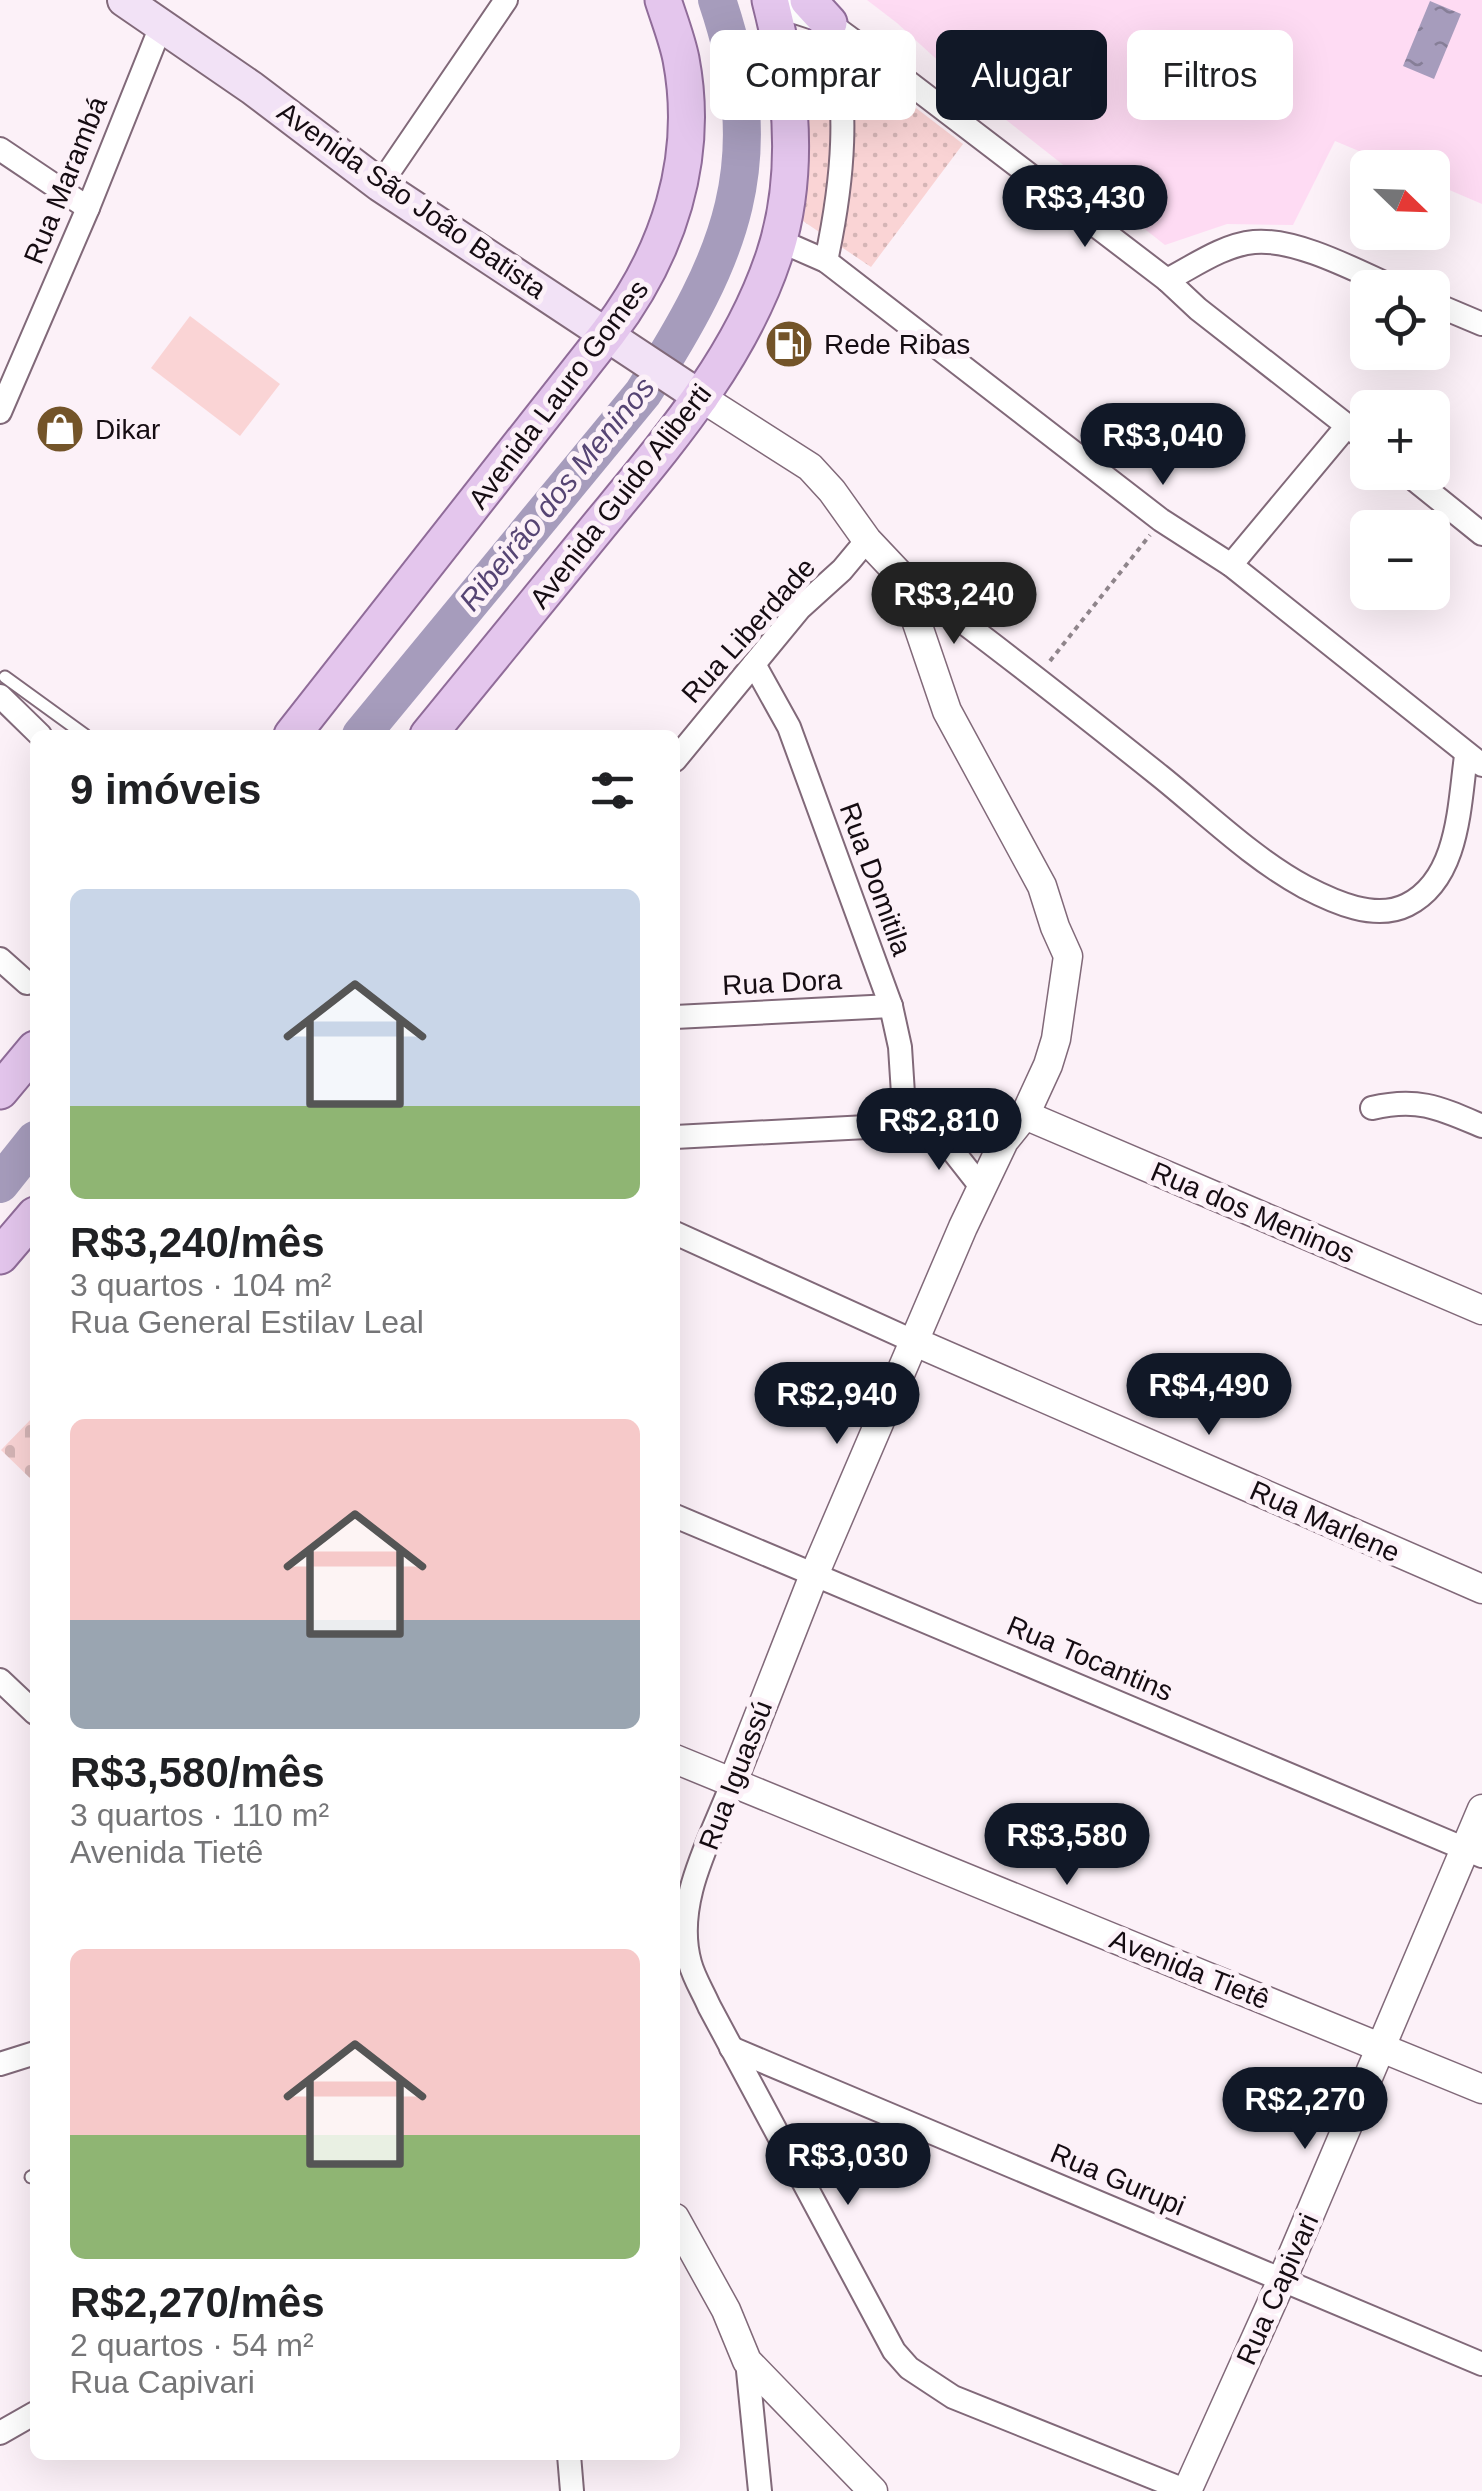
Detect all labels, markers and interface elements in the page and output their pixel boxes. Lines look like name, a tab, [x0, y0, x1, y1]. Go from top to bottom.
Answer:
chip: Comprar	[710, 30, 916, 120]
chip: Alugar	[936, 30, 1107, 120]
chip: Filtros	[1127, 30, 1293, 120]
street label: Rua Marambá	[18, 92, 113, 268]
street label: Avenida São João Batista	[272, 96, 552, 305]
north arrow	[1350, 150, 1450, 250]
map controls	[1350, 150, 1450, 610]
pin: R$3,430	[993, 165, 1177, 250]
text: R$3,430	[1025, 179, 1145, 215]
button: locate	[1350, 270, 1450, 370]
street label: Avenida Lauro Gomes	[462, 274, 654, 515]
fuel station icon: Rede Ribas	[763, 318, 815, 370]
place label: Rede Ribas	[824, 329, 970, 360]
water label: Ribeirão dos Meninos	[452, 371, 661, 617]
street label: Avenida Guido Aliberti	[524, 378, 717, 614]
button: +	[1350, 390, 1450, 490]
shop icon: Dikar	[34, 403, 86, 455]
pin: R$3,040	[1071, 403, 1255, 488]
place label: Dikar	[95, 414, 160, 445]
text: R$3,040	[1103, 417, 1223, 453]
button: −	[1350, 510, 1450, 610]
street label: Rua Liberdade	[675, 552, 821, 709]
pin: R$3,240	[862, 562, 1046, 647]
text: R$3,240	[894, 576, 1014, 612]
icon: filters	[585, 763, 640, 818]
text: 9 imóveis	[70, 766, 261, 813]
street label: Rua Domitila	[834, 799, 918, 960]
icon: home	[265, 954, 445, 1134]
street label: Rua Dora	[721, 964, 843, 1001]
pin: R$2,810	[847, 1088, 1031, 1173]
text: R$2,810	[879, 1102, 999, 1138]
street label: Rua dos Meninos	[1146, 1156, 1359, 1269]
text: R$3,240/mês	[70, 1219, 325, 1266]
text: 3 quartos · 104 m²	[70, 1267, 331, 1303]
text: Rua General Estilav Leal	[70, 1304, 424, 1340]
pin: R$4,490	[1117, 1353, 1301, 1438]
pin: R$2,940	[745, 1362, 929, 1447]
text: R$4,490	[1149, 1367, 1269, 1403]
text: R$2,940	[777, 1376, 897, 1412]
street label: Rua Marlene	[1245, 1475, 1404, 1568]
icon: home	[265, 1484, 445, 1664]
street label: Rua Tocantins	[1002, 1610, 1177, 1707]
street label: Rua Iguassú	[693, 1696, 778, 1854]
text: R$3,580/mês	[70, 1749, 325, 1796]
text: 3 quartos · 110 m²	[70, 1797, 329, 1833]
pin: R$3,580	[975, 1803, 1159, 1888]
text: R$3,580	[1007, 1817, 1127, 1853]
text: Avenida Tietê	[70, 1834, 263, 1870]
street label: Avenida Tietê	[1106, 1923, 1274, 2016]
icon: home	[265, 2014, 445, 2194]
pin: R$2,270	[1213, 2067, 1397, 2152]
text: R$2,270	[1245, 2081, 1365, 2117]
pin: R$3,030	[756, 2123, 940, 2208]
text: R$3,030	[788, 2137, 908, 2173]
street label: Rua Gurupi	[1046, 2137, 1190, 2222]
street label: Rua Capivari	[1230, 2209, 1325, 2369]
text: R$2,270/mês	[70, 2279, 325, 2326]
text: 2 quartos · 54 m²	[70, 2327, 314, 2363]
text: Rua Capivari	[70, 2364, 255, 2400]

